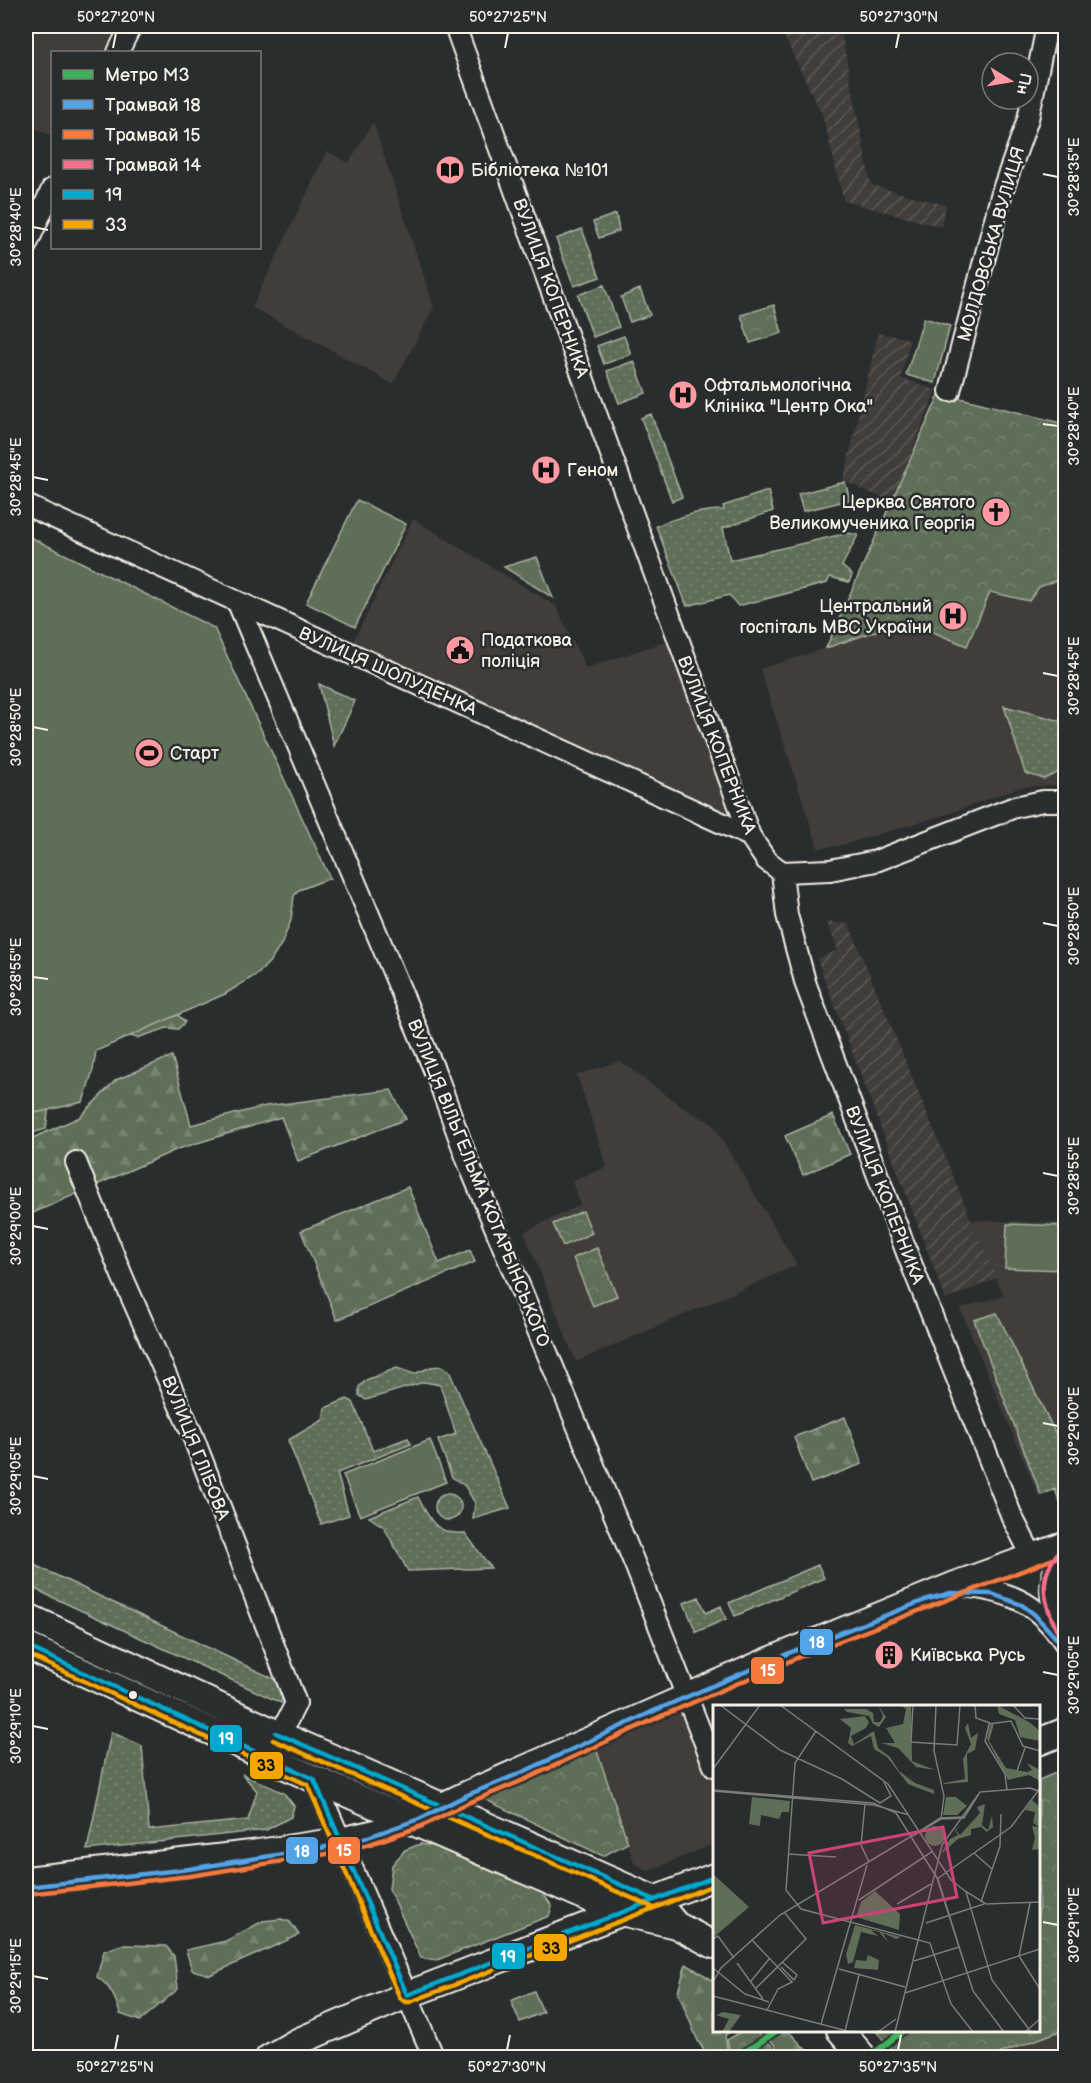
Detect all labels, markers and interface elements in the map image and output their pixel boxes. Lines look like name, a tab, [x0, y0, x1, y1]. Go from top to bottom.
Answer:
text: 50°27'20"N	[77, 8, 155, 27]
text: 50°27'25"N	[469, 8, 547, 27]
text: 50°27'30"N	[860, 8, 938, 27]
legend	[51, 51, 261, 249]
north arrow	[980, 51, 1040, 111]
text: Метро M3	[105, 65, 189, 86]
text: Пн	[1012, 71, 1035, 96]
text: Трамвай 18	[105, 95, 201, 116]
text: Трамвай 15	[105, 125, 201, 146]
text: 30°28'35"E	[1065, 137, 1084, 217]
street label: МОЛДОВСЬКА ВУЛИЦЯ	[954, 144, 1029, 344]
library icon: Бібліотека №101	[434, 154, 466, 186]
text: Трамвай 14	[105, 155, 201, 176]
place label: Бібліотека №101	[471, 160, 608, 181]
text: 19	[105, 185, 122, 206]
text: 30°28'40"E	[7, 187, 26, 267]
street label: ВУЛИЦЯ КОПЕРНИКА	[508, 196, 593, 381]
text: 33	[105, 215, 127, 236]
place label: Офтальмологічна Клініка "Центр Ока"	[704, 375, 873, 417]
hospital icon: Офтальмологічна Клініка "Центр Ока"	[667, 379, 699, 411]
text: 30°28'40"E	[1065, 386, 1084, 466]
text: 30°28'45"E	[7, 437, 26, 517]
hospital icon: Геном	[530, 454, 562, 486]
place label: Геном	[567, 460, 618, 481]
place label: Церква Святого Великомученика Георгія	[769, 492, 975, 534]
church icon: Церква Святого Великомученика Георгія	[980, 496, 1012, 528]
place label: Центральний госпіталь МВС України	[740, 596, 932, 638]
hospital icon: Центральний госпіталь МВС України	[937, 600, 969, 632]
street label: ВУЛИЦЯ ШОЛУДЕНКА	[295, 623, 480, 720]
place label: Податкова поліція	[481, 630, 572, 672]
public building icon: Податкова поліція	[444, 634, 476, 666]
text: 30°28'45"E	[1065, 636, 1084, 716]
street label: ВУЛИЦЯ КОПЕРНИКА	[673, 653, 760, 837]
text: 30°28'50"E	[7, 687, 26, 766]
sports icon: Старт	[133, 737, 165, 769]
place label: Старт	[170, 743, 220, 764]
text: 30°28'50"E	[1065, 886, 1084, 965]
text: 30°28'55"E	[7, 938, 26, 1016]
street label: ВУЛИЦЯ ВІЛЬГЕЛЬМА КОТАРБІНСЬКОГО	[403, 1016, 554, 1350]
street label: ВУЛИЦЯ КОПЕРНИКА	[841, 1103, 928, 1287]
text: 30°28'55"E	[1065, 1137, 1084, 1215]
text: 30°29'00"E	[7, 1186, 26, 1265]
street label: ВУЛИЦЯ ГЛІБОВА	[157, 1373, 234, 1523]
text: 30°29'00"E	[1065, 1386, 1084, 1465]
text: 30°29'05"E	[7, 1437, 26, 1515]
line badge: 18	[799, 1628, 834, 1656]
text: 18	[809, 1634, 825, 1653]
text: 30°29'05"E	[1065, 1636, 1084, 1714]
building icon: Київська Русь	[873, 1639, 905, 1671]
place label: Київська Русь	[910, 1645, 1025, 1666]
line badge: 15	[750, 1656, 785, 1685]
text: 15	[760, 1662, 776, 1681]
text: 30°29'10"E	[7, 1688, 26, 1764]
unlabelled marker	[127, 1689, 139, 1701]
inset map	[713, 1705, 1040, 2032]
line badge: 19	[209, 1724, 243, 1753]
text: 19	[218, 1730, 234, 1749]
line badge: 33	[249, 1751, 284, 1780]
text: 33	[257, 1757, 275, 1776]
line badge: 18	[285, 1836, 319, 1865]
line badge: 15	[327, 1836, 361, 1865]
text: 15	[336, 1842, 352, 1861]
text: 18	[294, 1843, 310, 1862]
text: 30°29'10"E	[1065, 1887, 1084, 1963]
line badge: 33	[533, 1933, 568, 1962]
text: 30°29'15"E	[7, 1938, 26, 2014]
text: 33	[542, 1940, 560, 1959]
line badge: 19	[491, 1942, 526, 1970]
text: 19	[500, 1948, 516, 1967]
text: 50°27'25"N	[76, 2058, 154, 2077]
text: 50°27'30"N	[468, 2058, 546, 2077]
text: 50°27'35"N	[859, 2058, 937, 2077]

